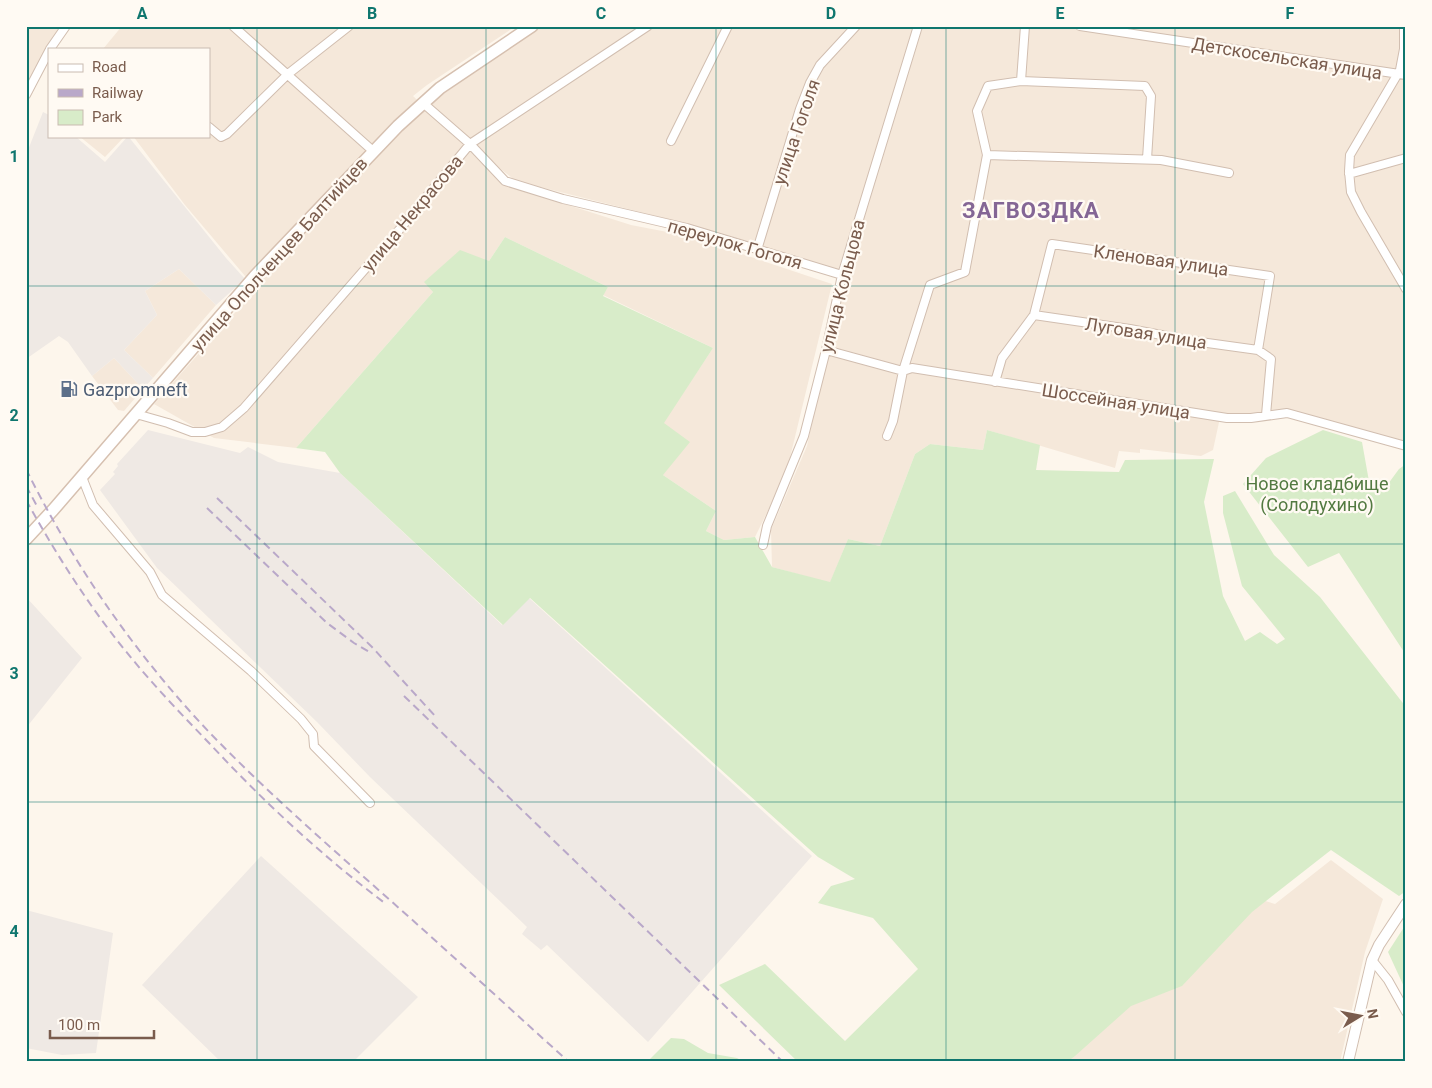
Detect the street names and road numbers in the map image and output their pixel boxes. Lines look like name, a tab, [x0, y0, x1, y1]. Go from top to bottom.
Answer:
street label: Детскосельская улица	[1191, 33, 1383, 83]
street label: улица Гоголя	[768, 76, 824, 188]
street label: улица Некрасова	[357, 150, 467, 276]
street label: улица Ополченцев Балтийцев	[186, 153, 372, 355]
street label: переулок Гоголя	[665, 215, 805, 273]
street label: улица Кольцова	[815, 217, 869, 355]
street label: Кленовая улица	[1092, 240, 1230, 280]
street label: Луговая улица	[1084, 313, 1208, 353]
street label: Шоссейная улица	[1040, 379, 1192, 423]

